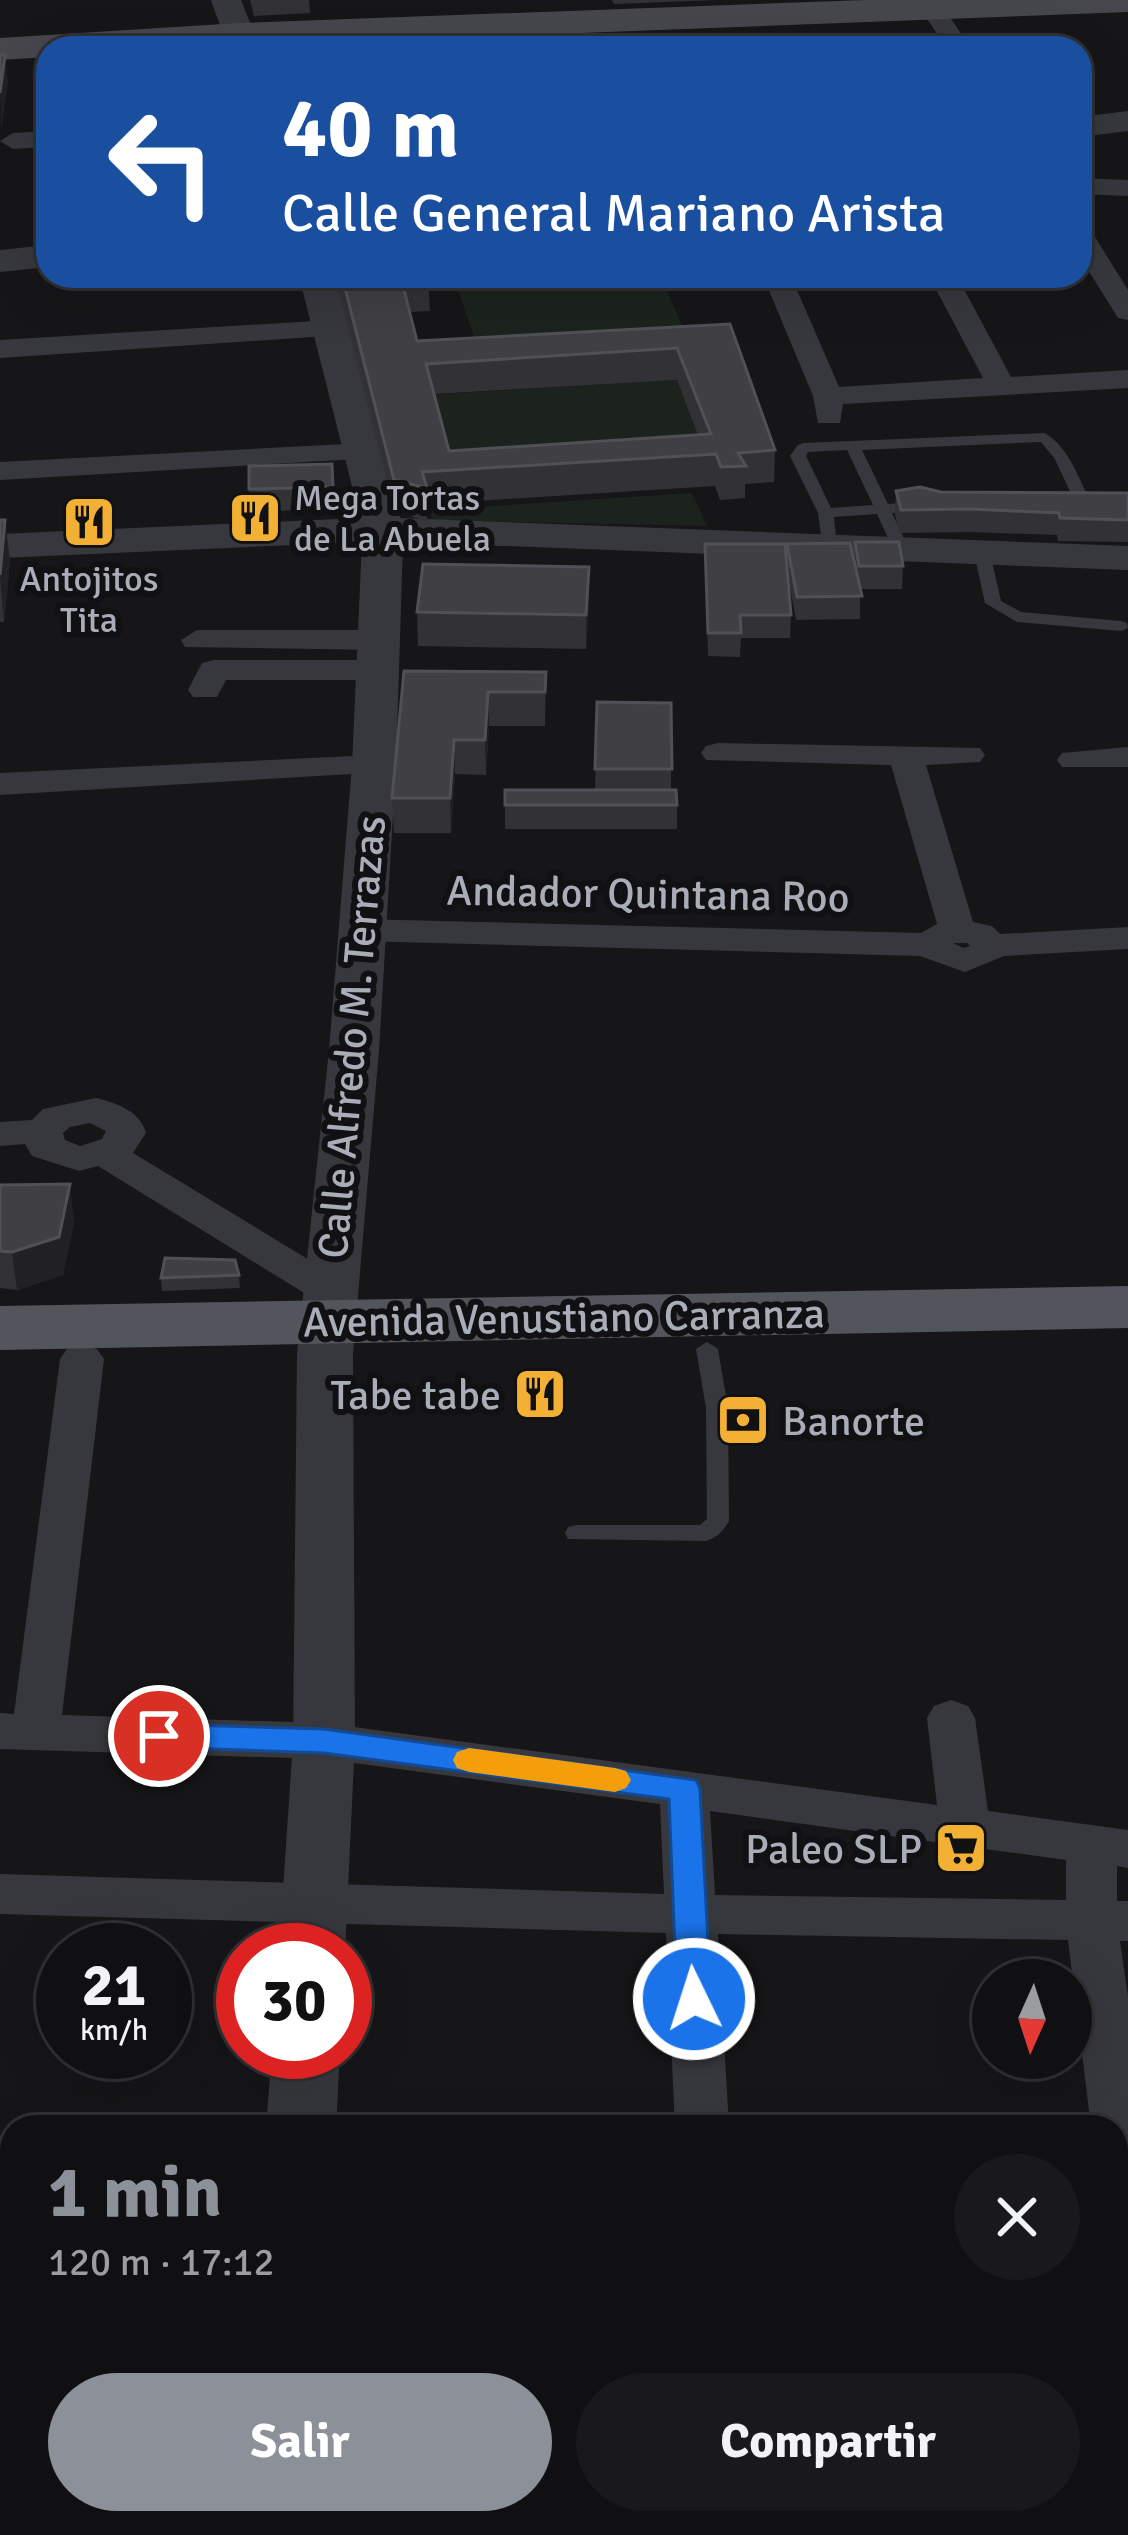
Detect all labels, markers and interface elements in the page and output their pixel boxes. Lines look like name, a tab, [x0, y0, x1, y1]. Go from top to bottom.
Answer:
text: 40 m	[282, 77, 459, 181]
icon: left	[84, 84, 240, 240]
text: Calle General Mariano Arista	[282, 180, 946, 247]
place label: Mega Tortas de La Abuela	[294, 476, 491, 562]
restaurant icon: Mega Tortas de La Abuela	[227, 490, 283, 546]
restaurant icon: Antojitos Tita	[61, 494, 117, 550]
place label: Antojitos Tita	[20, 557, 158, 643]
street label: Calle Alfredo M. Terrazas	[308, 814, 397, 1261]
street label: Andador Quintana Roo	[446, 865, 850, 924]
street label: Avenida Venustiano Carranza	[303, 1288, 825, 1349]
restaurant icon: Tabe tabe	[512, 1366, 568, 1422]
place label: Tabe tabe	[331, 1370, 501, 1421]
bank icon: Banorte	[715, 1392, 771, 1448]
place label: Banorte	[782, 1396, 925, 1447]
pin	[108, 1685, 210, 1787]
icon: arrive	[126, 1703, 192, 1769]
supermarket icon: Paleo SLP	[933, 1820, 989, 1876]
place label: Paleo SLP	[745, 1824, 922, 1875]
speed limit sign: 30	[216, 1923, 372, 2079]
position arrow	[631, 1936, 757, 2062]
text: 21	[82, 1949, 146, 2023]
north arrow	[972, 1959, 1092, 2079]
map controls	[972, 1959, 1092, 2079]
text: km/h	[80, 2012, 148, 2049]
text: 1 min	[48, 2148, 222, 2237]
button: close	[954, 2154, 1080, 2280]
text: 120 m · 17:12	[48, 2238, 275, 2286]
button: Salir	[48, 2373, 552, 2511]
button: Compartir	[576, 2373, 1080, 2511]

